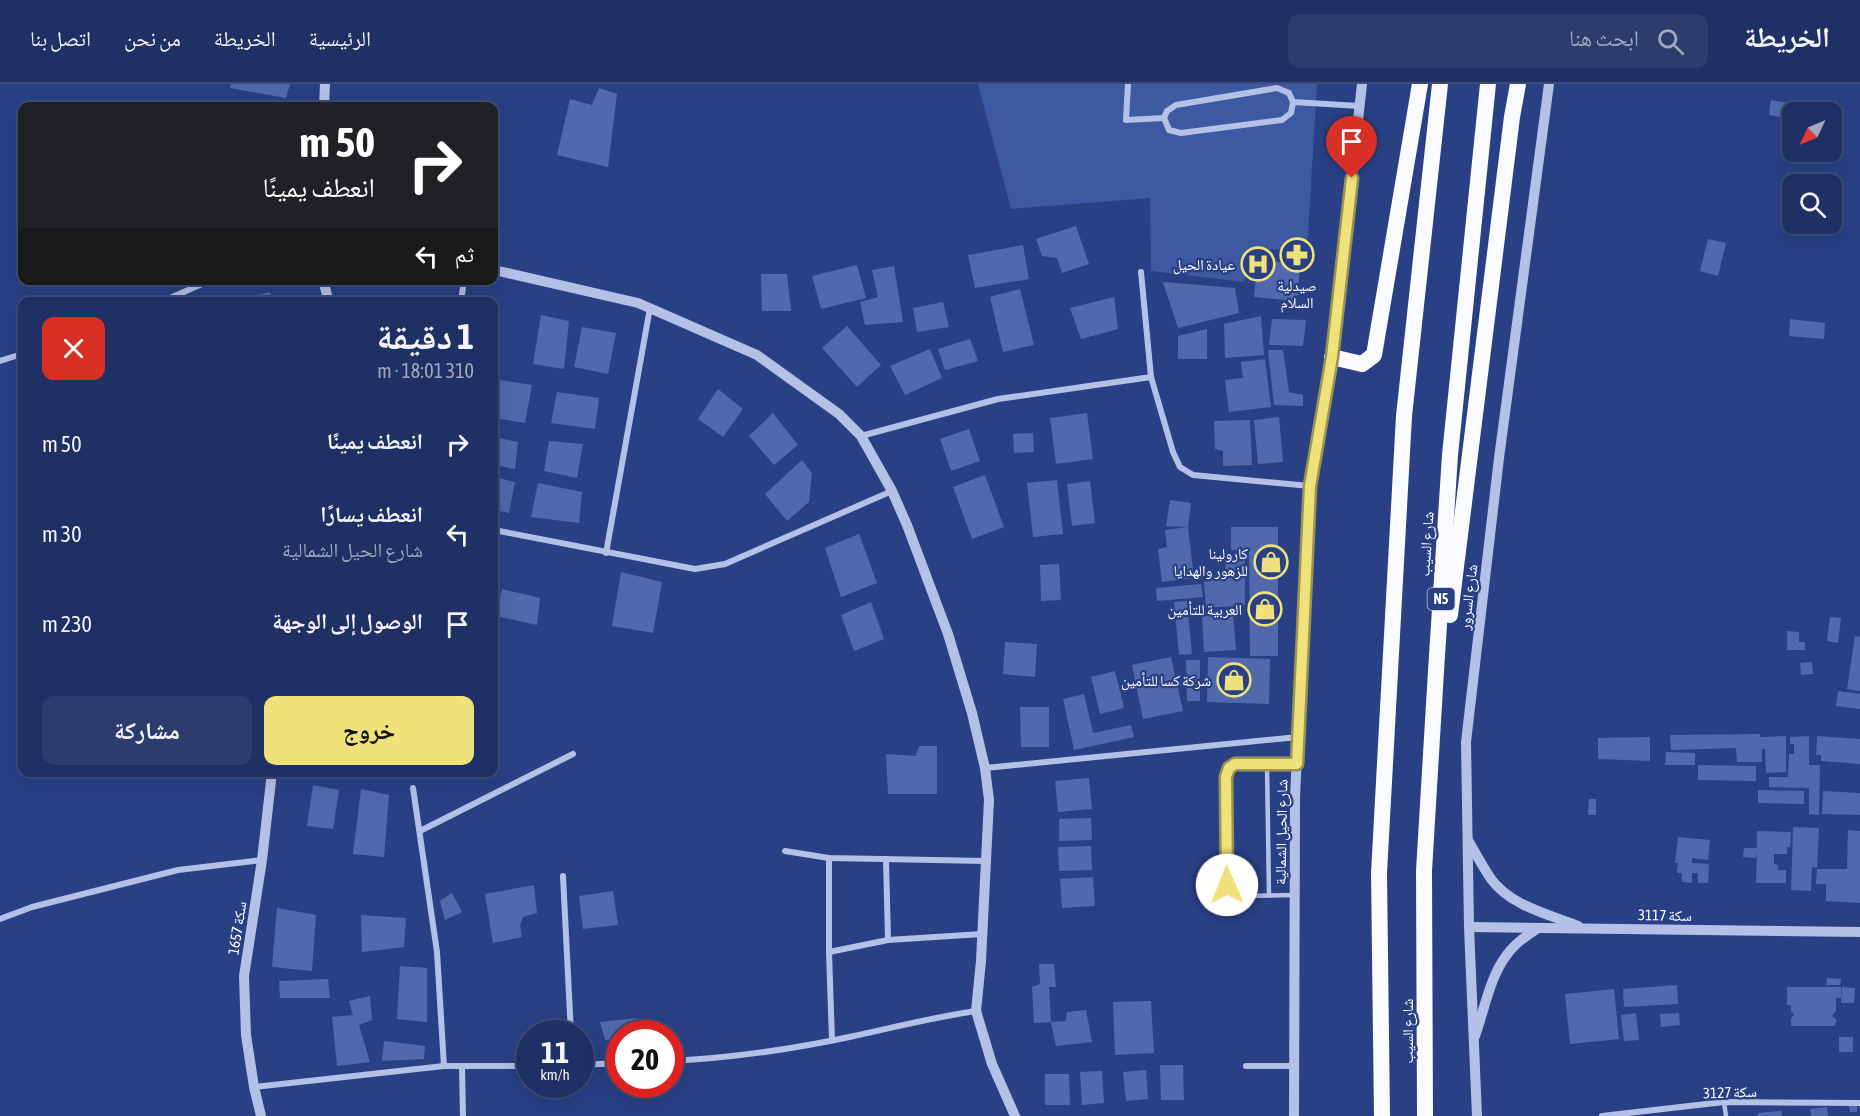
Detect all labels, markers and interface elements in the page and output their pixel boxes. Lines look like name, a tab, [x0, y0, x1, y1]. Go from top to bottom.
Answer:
search box	[1288, 14, 1708, 68]
text: الخريطة	[1744, 21, 1830, 53]
text: ابحث هنا	[1569, 25, 1639, 51]
icon: search	[1654, 25, 1687, 58]
text: اتصل بنا	[30, 26, 91, 50]
text: من نحن	[124, 26, 181, 50]
text: الخريطة	[214, 26, 276, 50]
text: الرئيسية	[309, 26, 371, 50]
north arrow	[1782, 102, 1842, 162]
map controls	[1782, 102, 1842, 234]
pin	[1326, 116, 1377, 178]
text: 50 m	[300, 118, 375, 166]
icon: arrive	[1335, 125, 1368, 158]
icon: right	[396, 126, 474, 204]
text: انعطف يمينًا	[262, 172, 375, 203]
button: search	[1782, 174, 1842, 234]
pharmacy icon: صيدلية السلام	[1279, 237, 1315, 273]
icon: left	[410, 240, 443, 273]
text: ثم	[455, 241, 474, 267]
hospital icon: عيادة الحيل	[1240, 246, 1276, 282]
place label: عيادة الحيل	[1173, 256, 1235, 275]
place label: صيدلية السلام	[1277, 277, 1317, 313]
text: 1 دقيقة	[377, 315, 474, 357]
button: close	[42, 317, 105, 380]
text: 310 m · 18:01	[377, 359, 474, 382]
text: انعطف يمينًا	[327, 428, 423, 454]
icon: right	[441, 428, 474, 461]
text: 50 m	[42, 431, 82, 457]
text: انعطف يسارًا	[320, 501, 423, 527]
street label: شارع السيب	[1415, 511, 1439, 577]
icon: left	[441, 518, 474, 551]
text: 30 m	[42, 521, 82, 547]
text: شارع الحيل الشمالية	[282, 538, 423, 561]
shop icon: كارولينا للزهور والهدايا	[1253, 544, 1289, 580]
place label: كارولينا للزهور والهدايا	[1173, 545, 1248, 580]
street label: شارع السرور	[1455, 563, 1482, 632]
road number: N5	[1428, 588, 1454, 610]
shop icon: العربية للتأمين	[1247, 591, 1283, 627]
place label: العربية للتأمين	[1168, 601, 1242, 620]
text: الوصول إلى الوجهة	[272, 608, 423, 634]
icon: arrive	[441, 608, 474, 641]
text: 230 m	[42, 611, 92, 637]
shop icon: شركة كسا للتأمين	[1216, 662, 1252, 698]
place label: شركة كسا للتأمين	[1121, 672, 1211, 691]
button: مشاركة	[42, 696, 252, 765]
button: خروج	[264, 696, 474, 765]
street label: شارع الحيل الشمالية	[1272, 779, 1292, 885]
position arrow	[1195, 853, 1259, 917]
street label: سكة 1657	[224, 900, 250, 956]
street label: سكة 3117	[1638, 906, 1692, 924]
street label: شارع السيب	[1399, 998, 1418, 1063]
speed limit sign: 20	[606, 1020, 684, 1098]
text: 11	[541, 1035, 569, 1069]
text: km/h	[540, 1066, 570, 1083]
street label: سكة 3127	[1703, 1083, 1757, 1101]

